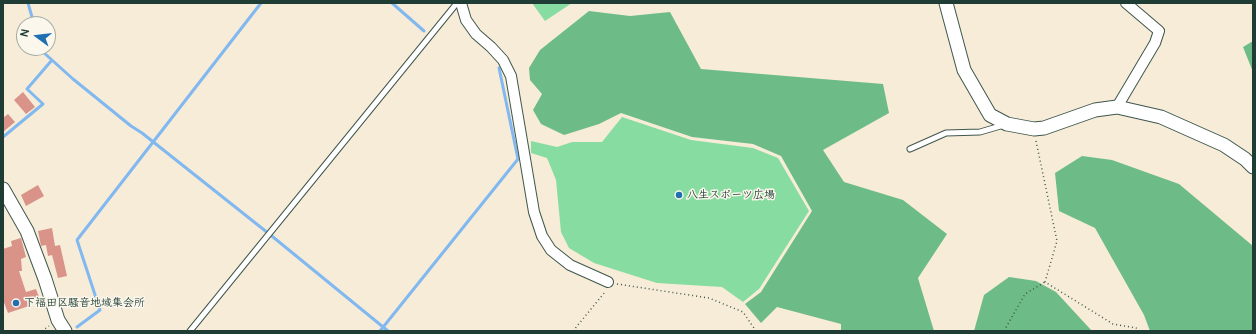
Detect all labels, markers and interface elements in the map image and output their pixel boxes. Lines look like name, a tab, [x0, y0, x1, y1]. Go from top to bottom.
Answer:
north arrow	[16, 16, 56, 56]
text: N	[18, 28, 32, 38]
place label: 八生スポーツ広場	[687, 188, 775, 202]
marker: 八生スポーツ広場	[674, 190, 684, 200]
place label: 下福田区騒音地域集会所	[24, 296, 145, 310]
marker: 下福田区騒音地域集会所	[11, 298, 21, 308]

